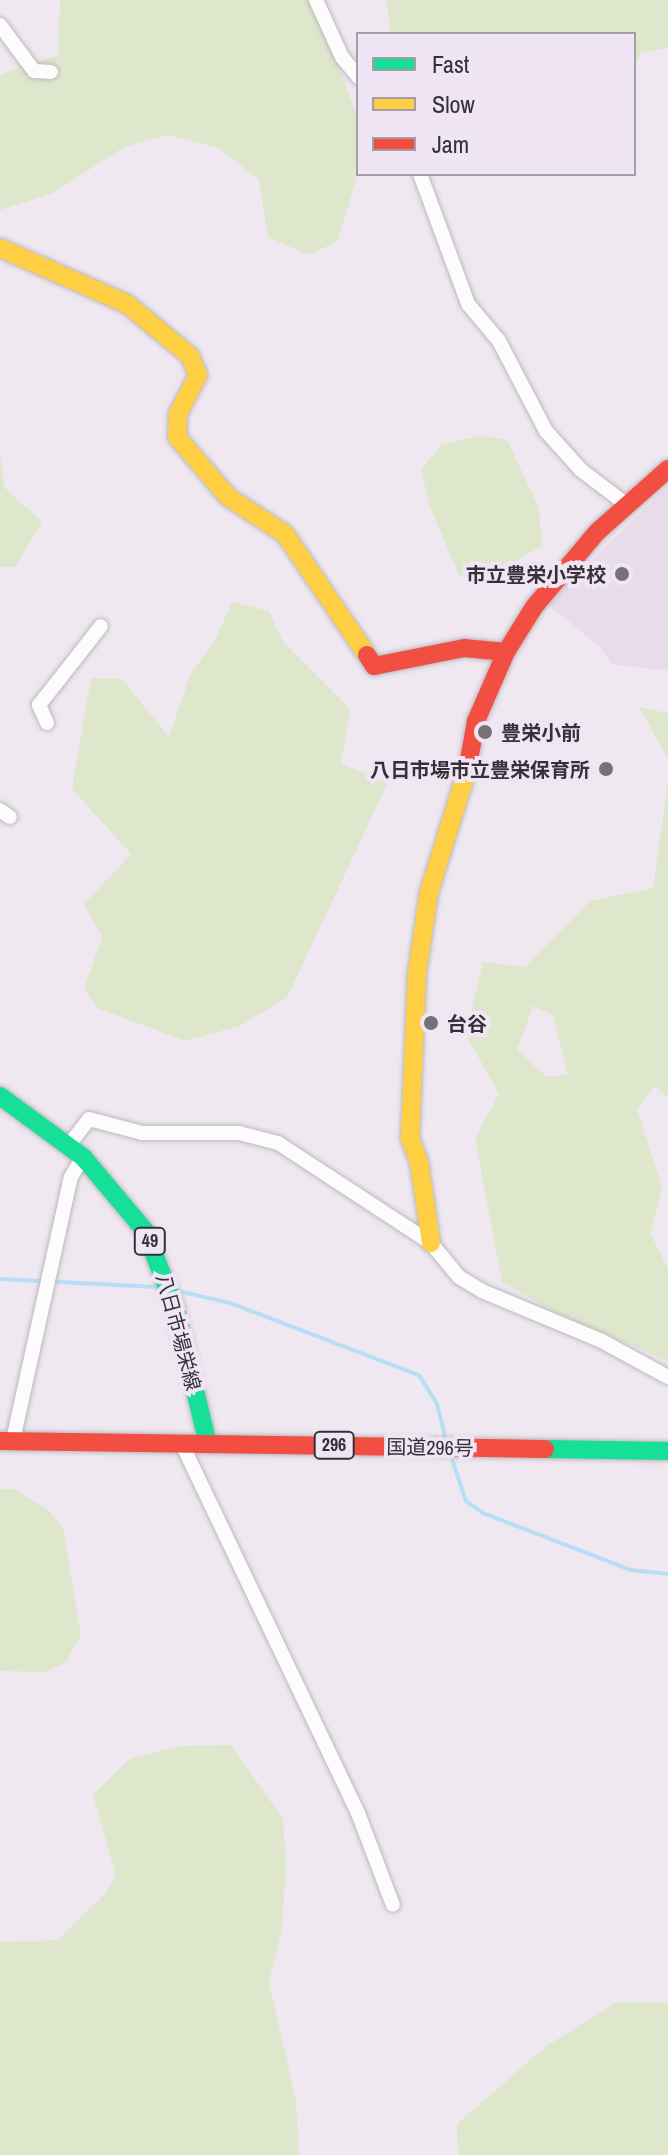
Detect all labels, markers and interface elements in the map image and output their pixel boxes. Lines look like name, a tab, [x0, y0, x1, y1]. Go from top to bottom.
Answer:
legend	[356, 32, 636, 176]
text: Fast	[432, 48, 469, 80]
text: Slow	[432, 88, 475, 120]
text: Jam	[432, 128, 469, 160]
place label: 市立豊栄小学校	[466, 562, 606, 586]
marker: 市立豊栄小学校	[613, 565, 631, 583]
place label: 豊栄小前	[501, 720, 581, 744]
marker: 豊栄小前	[476, 723, 494, 741]
place label: 八日市場市立豊栄保育所	[370, 757, 590, 781]
marker: 八日市場市立豊栄保育所	[597, 760, 615, 778]
place label: 台谷	[447, 1011, 487, 1035]
marker: 台谷	[422, 1014, 440, 1032]
road number: 49	[132, 1227, 168, 1255]
street label: 八日市場栄線	[152, 1271, 206, 1393]
road number: 296	[312, 1431, 356, 1459]
street label: 国道296号	[386, 1434, 474, 1460]

